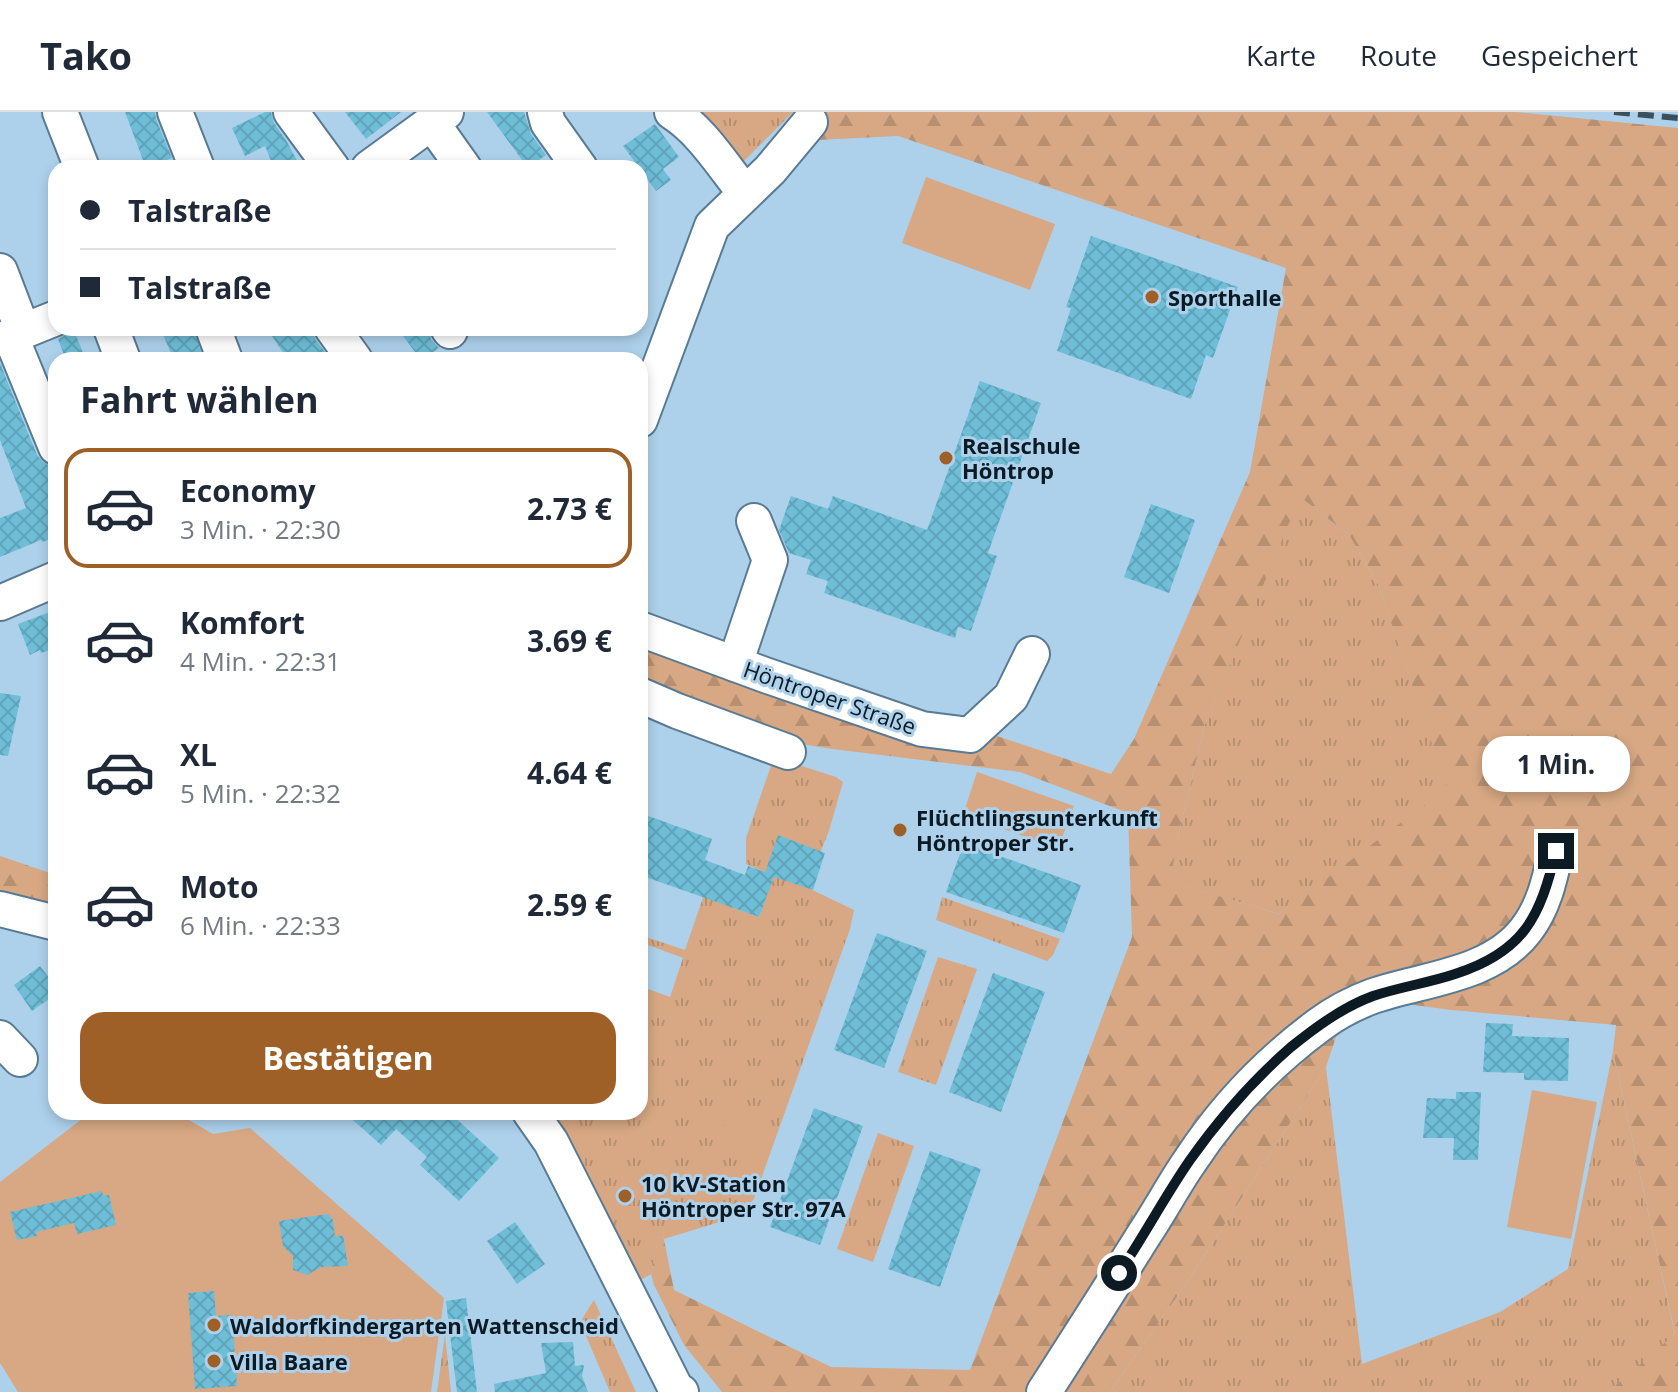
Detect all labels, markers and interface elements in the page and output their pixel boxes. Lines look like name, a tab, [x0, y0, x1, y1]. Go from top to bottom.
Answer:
text: Tako	[40, 29, 132, 81]
text: Karte	[1246, 36, 1316, 74]
text: Route	[1360, 36, 1437, 74]
text: Gespeichert	[1481, 36, 1638, 74]
text: Talstraße	[128, 190, 271, 231]
text: Talstraße	[128, 267, 271, 308]
place label: Sporthalle	[1168, 282, 1281, 312]
marker: Sporthalle	[1143, 288, 1161, 306]
text: Fahrt wählen	[80, 375, 319, 424]
place label: Realschule Höntrop	[962, 430, 1080, 485]
marker: Realschule Höntrop	[937, 449, 955, 467]
text: Economy	[180, 470, 316, 511]
icon: car	[84, 472, 156, 544]
text: 2.73 €	[527, 488, 612, 529]
text: 3 Min. · 22:30	[180, 511, 341, 547]
text: Komfort	[180, 602, 305, 643]
icon: car	[84, 604, 156, 676]
text: 3.69 €	[527, 620, 612, 661]
text: 4 Min. · 22:31	[180, 643, 341, 679]
street label: Höntroper Straße	[740, 653, 920, 741]
text: XL	[180, 734, 217, 775]
callout: 1 Min.	[1482, 735, 1630, 791]
icon: car	[84, 736, 156, 808]
text: 1 Min.	[1517, 746, 1595, 782]
text: 4.64 €	[527, 752, 612, 793]
text: 5 Min. · 22:32	[180, 775, 341, 811]
place label: Flüchtlingsunterkunft Höntroper Str.	[916, 802, 1158, 857]
marker: Flüchtlingsunterkunft Höntroper Str.	[891, 821, 909, 839]
route end	[1538, 833, 1574, 869]
text: Moto	[180, 866, 258, 907]
icon: car	[84, 868, 156, 940]
text: 2.59 €	[527, 884, 612, 925]
text: 6 Min. · 22:33	[180, 907, 341, 943]
button: Bestätigen	[80, 1012, 616, 1104]
place label: 10 kV-Station Höntroper Str. 97A	[641, 1168, 847, 1223]
marker: 10 kV-Station Höntroper Str. 97A	[616, 1187, 634, 1205]
route start	[1101, 1255, 1137, 1291]
place label: Waldorfkindergarten Wattenscheid	[230, 1310, 619, 1340]
marker: Waldorfkindergarten Wattenscheid	[205, 1316, 223, 1334]
place label: Villa Baare	[230, 1346, 348, 1376]
marker: Villa Baare	[205, 1352, 223, 1370]

